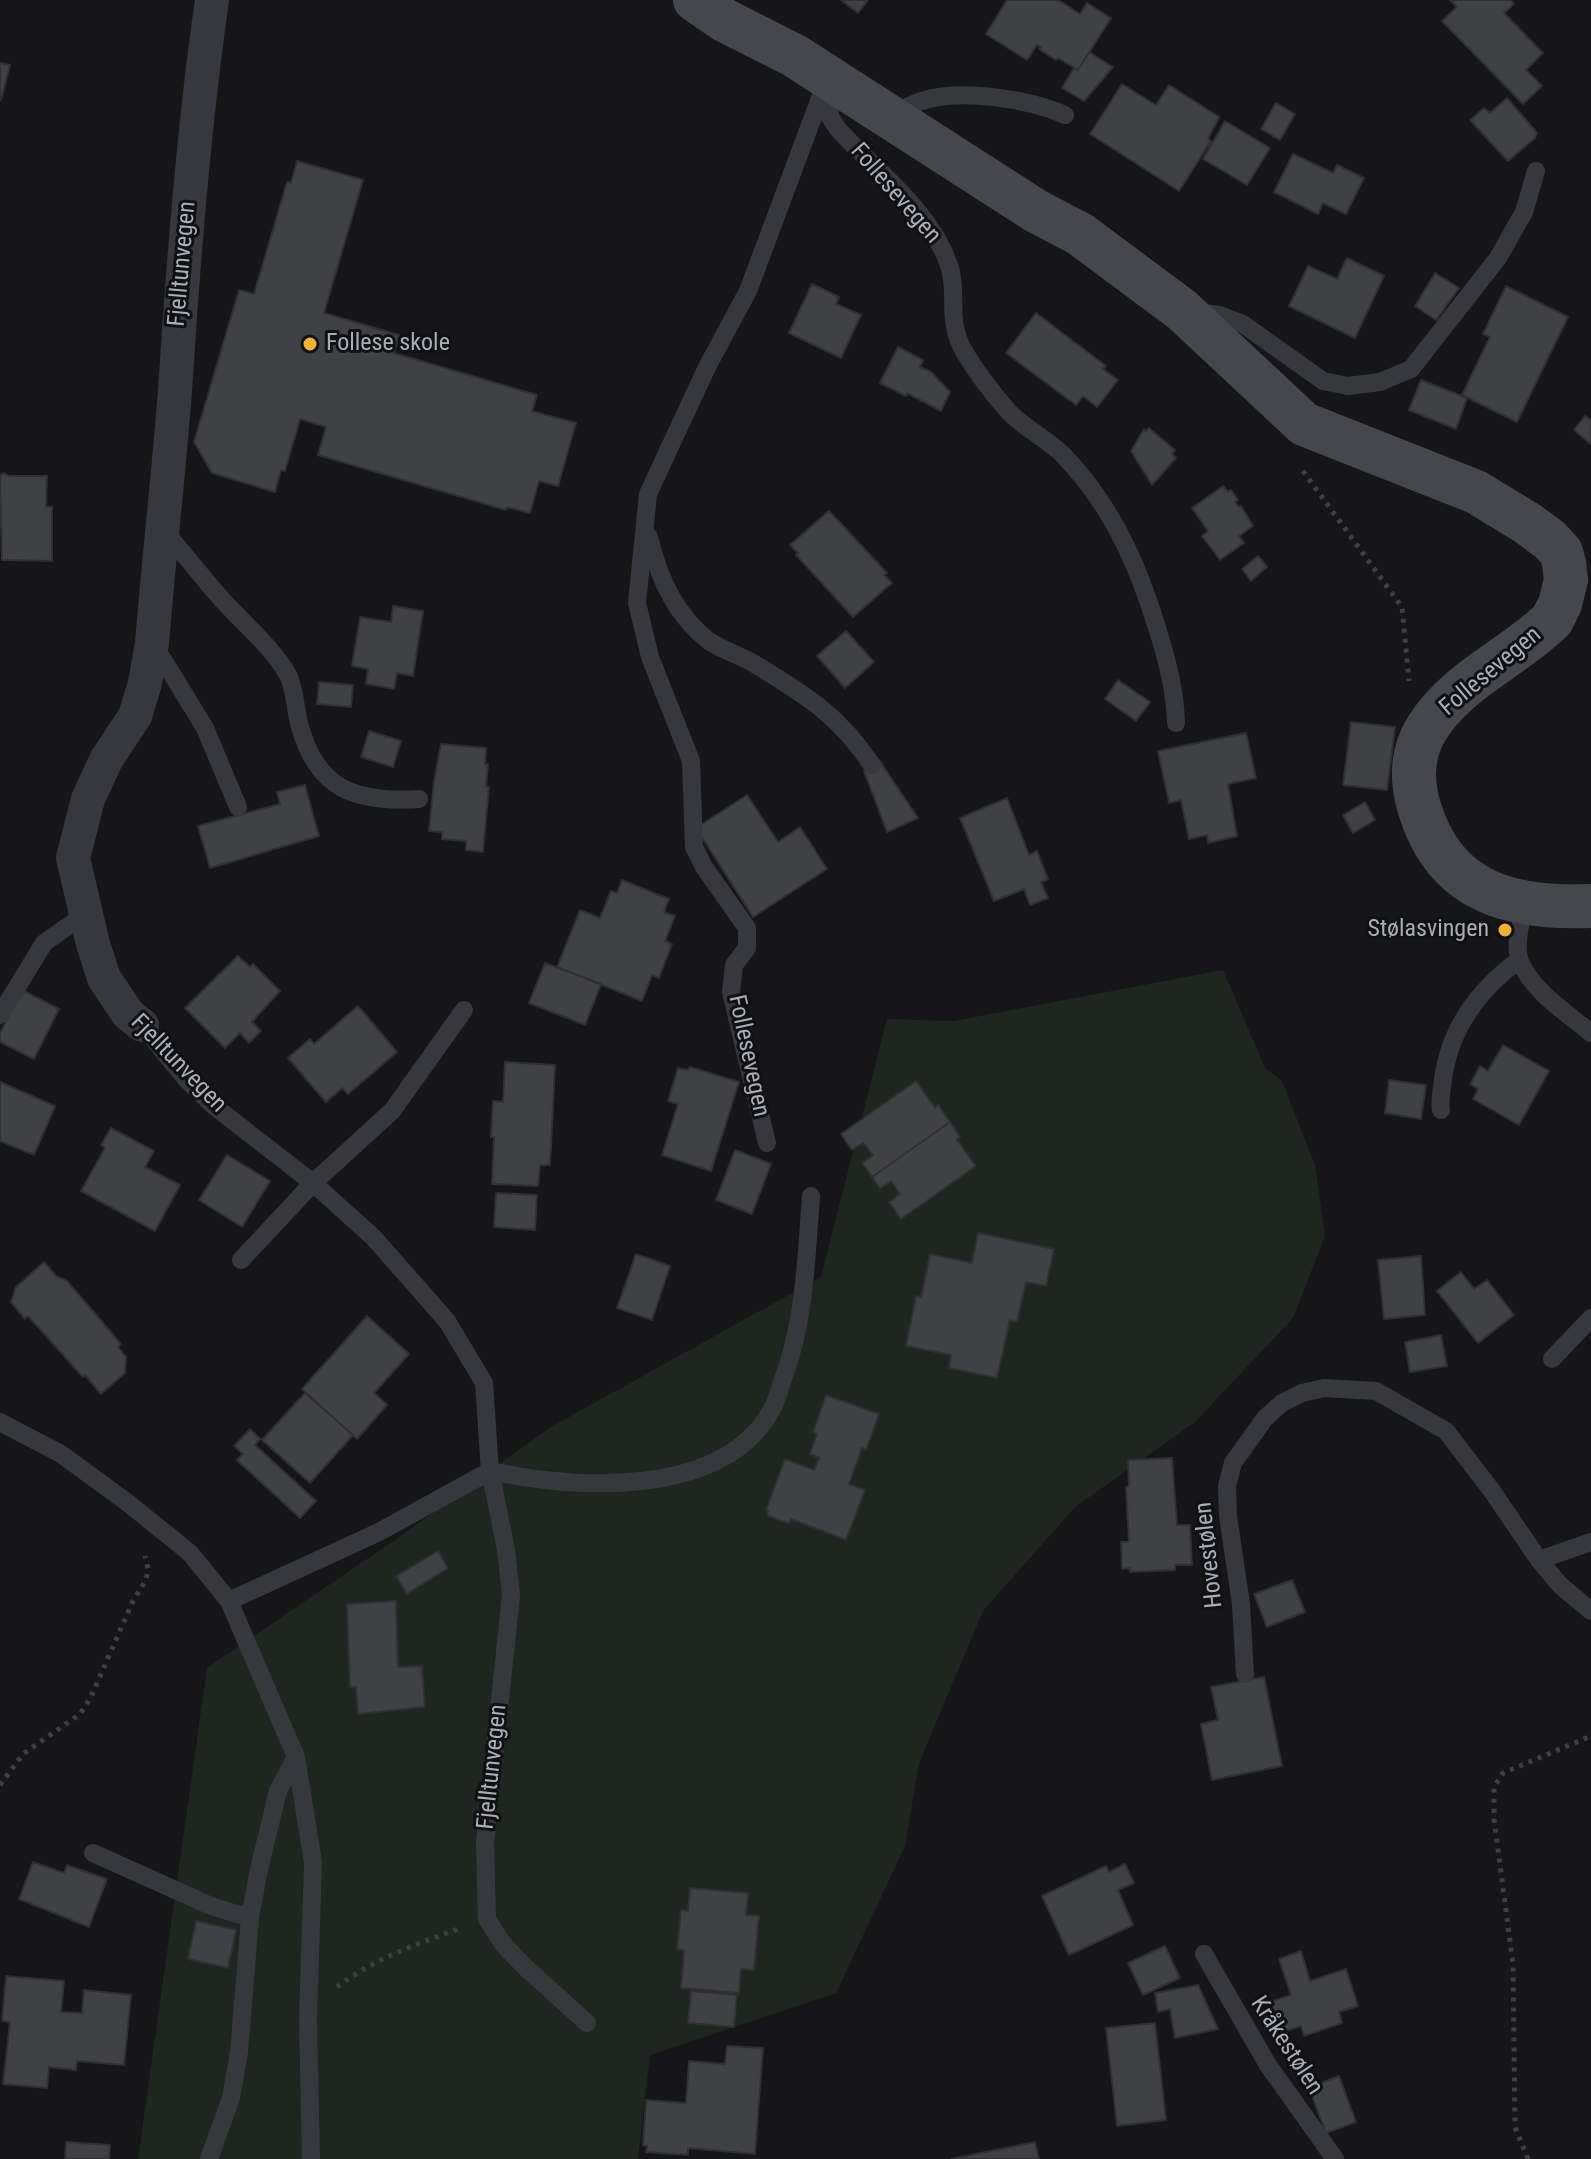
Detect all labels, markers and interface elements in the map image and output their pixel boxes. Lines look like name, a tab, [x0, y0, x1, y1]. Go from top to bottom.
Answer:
street label: Follesevegen	[844, 138, 946, 250]
street label: Fjelltunvegen	[163, 200, 203, 328]
place label: Follese skole	[326, 330, 450, 358]
marker: Follese skole	[301, 335, 319, 353]
street label: Follesevegen	[1434, 621, 1548, 723]
place label: Stølasvingen	[1367, 916, 1489, 944]
marker: Stølasvingen	[1496, 921, 1514, 939]
street label: Follesevegen	[721, 992, 775, 1120]
street label: Fjelltunvegen	[124, 1009, 232, 1119]
street label: Hovestølen	[1190, 1501, 1230, 1609]
street label: Fjelltunvegen	[472, 1703, 514, 1831]
street label: Kråkestølen	[1244, 1991, 1328, 2101]

